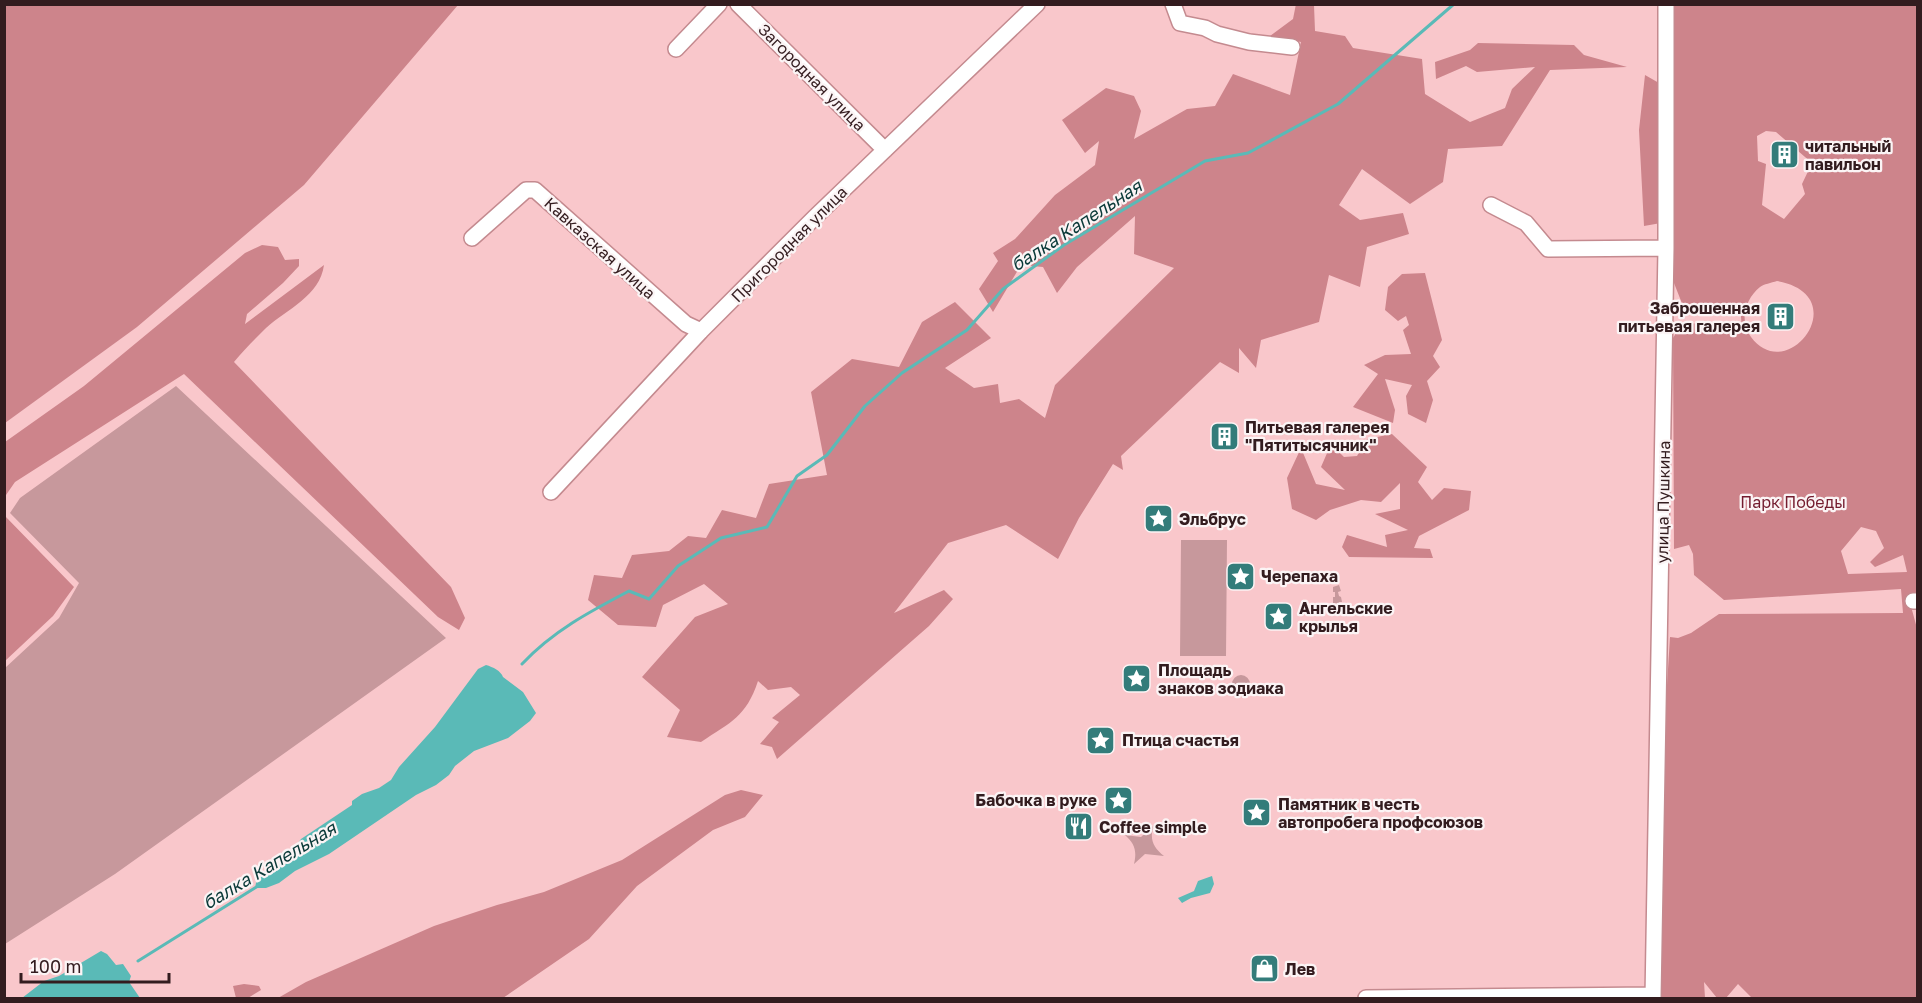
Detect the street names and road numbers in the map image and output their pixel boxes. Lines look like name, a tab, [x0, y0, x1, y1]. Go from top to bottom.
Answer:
street label: Загородная улица	[754, 19, 870, 135]
street label: Пригородная улица	[727, 182, 851, 306]
street label: Кавказская улица	[540, 193, 660, 303]
street label: улица Пушкина	[1652, 441, 1674, 563]

